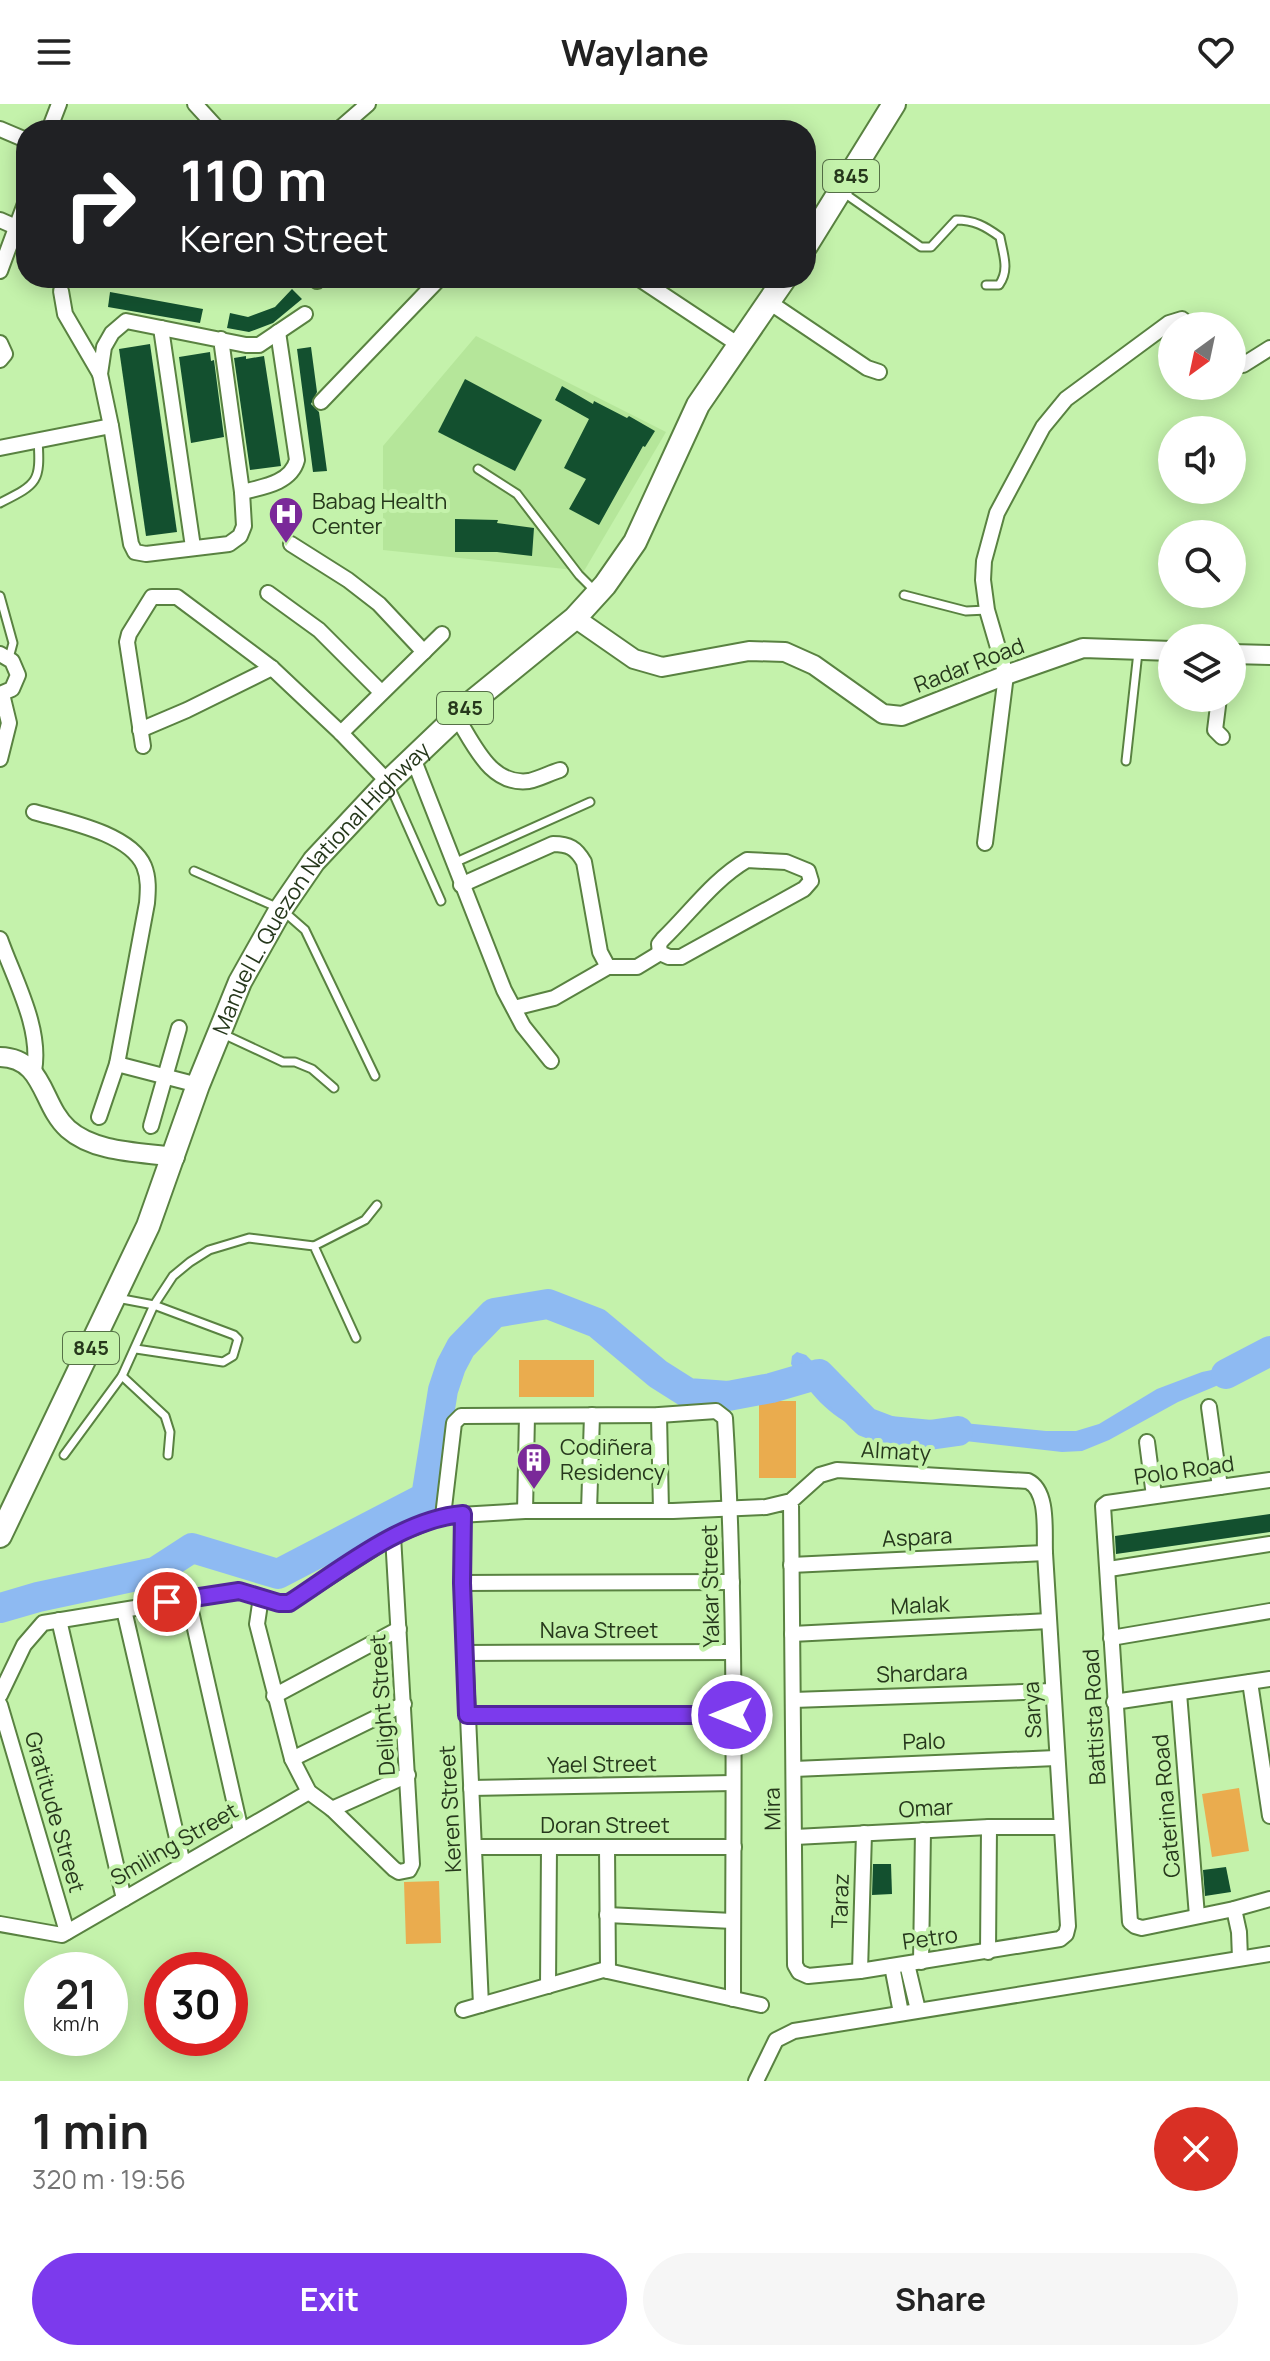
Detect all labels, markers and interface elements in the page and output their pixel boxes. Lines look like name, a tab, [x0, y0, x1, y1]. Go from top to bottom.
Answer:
text: Waylane	[561, 28, 709, 77]
icon: menu	[32, 30, 76, 74]
icon: heart	[1194, 30, 1238, 74]
text: 110 m	[180, 141, 327, 218]
icon: right	[48, 152, 152, 256]
road number: 845	[823, 160, 879, 192]
text: Keren Street	[180, 214, 388, 263]
north arrow	[1158, 312, 1246, 400]
map controls	[1158, 312, 1246, 712]
button: sound	[1158, 416, 1246, 504]
place label: Babag Health Center	[312, 486, 447, 541]
hospital icon: Babag Health Center	[267, 495, 305, 545]
button: search	[1158, 520, 1246, 608]
button: layers	[1158, 624, 1246, 712]
street label: Radar Road	[910, 630, 1028, 700]
road number: 845	[437, 692, 493, 724]
street label: Manuel L. Quezon National Highway	[205, 735, 437, 1039]
road number: 845	[63, 1332, 119, 1364]
place label: Codiñera Residency	[560, 1432, 666, 1487]
street label: Almaty	[860, 1434, 932, 1468]
building icon: Codiñera Residency	[515, 1441, 553, 1491]
street label: Polo Road	[1132, 1448, 1236, 1492]
street label: Aspara	[881, 1520, 953, 1554]
street label: Yakar Street	[694, 1524, 726, 1648]
pin	[133, 1568, 201, 1636]
icon: arrive	[145, 1580, 189, 1624]
street label: Malak	[890, 1588, 951, 1622]
street label: Nava Street	[540, 1615, 658, 1645]
street label: Delight Street	[362, 1633, 402, 1777]
street label: Battista Road	[1075, 1648, 1113, 1786]
street label: Shardara	[876, 1656, 968, 1690]
position arrow	[690, 1673, 774, 1757]
street label: Sarya	[1016, 1681, 1048, 1739]
street label: Palo	[902, 1725, 946, 1757]
street label: Gratitude Street	[18, 1728, 92, 1896]
street label: Caterina Road	[1145, 1733, 1187, 1879]
street label: Keren Street	[432, 1744, 468, 1873]
street label: Yael Street	[547, 1748, 657, 1780]
street label: Mira	[757, 1787, 787, 1831]
street label: Omar	[898, 1792, 954, 1824]
street label: Smiling Street	[105, 1795, 243, 1893]
street label: Doran Street	[540, 1810, 670, 1840]
street label: Taraz	[824, 1873, 856, 1929]
street label: Petro	[900, 1919, 960, 1957]
speed limit sign: 30	[144, 1952, 248, 2056]
text: 21	[55, 1966, 97, 2021]
text: km/h	[53, 2010, 99, 2037]
text: 1 min	[32, 2098, 149, 2163]
button: close	[1154, 2107, 1238, 2191]
text: 320 m · 19:56	[32, 2161, 186, 2197]
button: Exit	[32, 2253, 627, 2345]
button: Share	[643, 2253, 1238, 2345]

